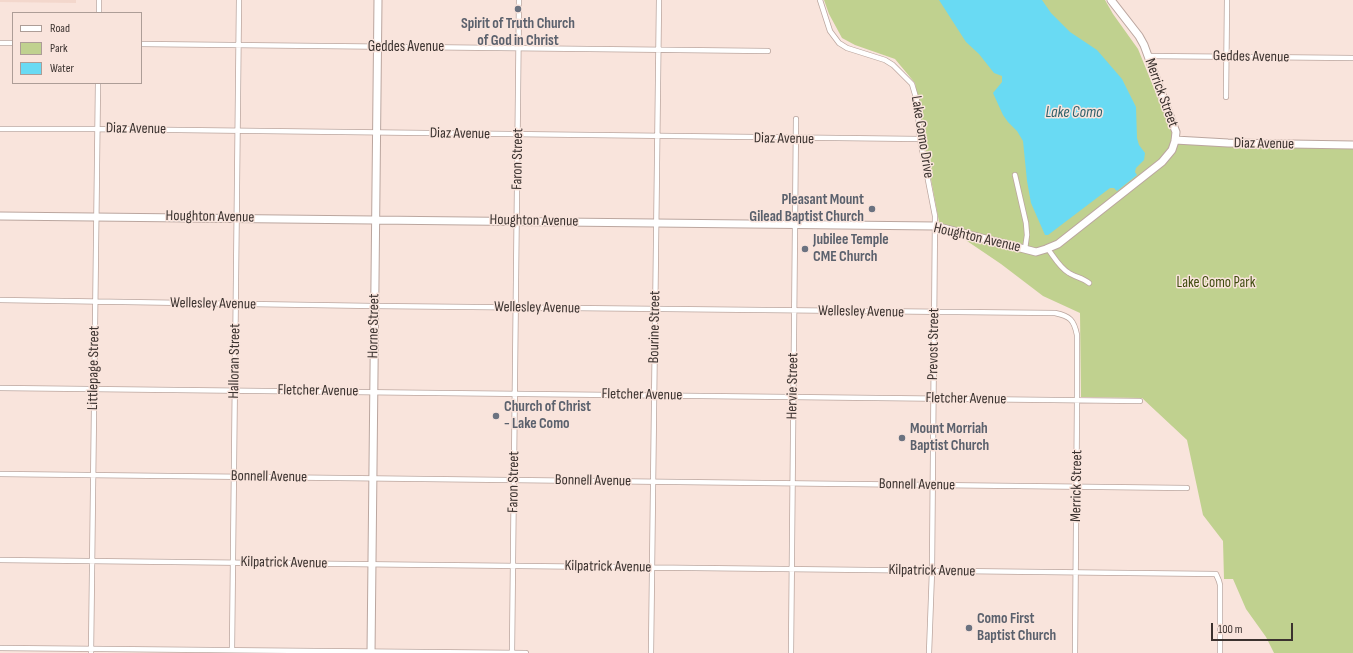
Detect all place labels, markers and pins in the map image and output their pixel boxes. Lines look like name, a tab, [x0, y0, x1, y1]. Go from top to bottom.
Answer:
marker: Spirit of Truth Church of God in Christ	[513, 4, 523, 14]
place label: Spirit of Truth Church of God in Christ	[461, 15, 575, 50]
place label: Pleasant Mount Gilead Baptist Church	[749, 191, 864, 226]
marker: Pleasant Mount Gilead Baptist Church	[867, 204, 877, 214]
place label: Jubilee Temple CME Church	[813, 231, 889, 266]
marker: Jubilee Temple CME Church	[800, 244, 810, 254]
place label: Church of Christ - Lake Como	[504, 398, 591, 433]
marker: Church of Christ - Lake Como	[491, 411, 501, 421]
place label: Mount Morriah Baptist Church	[910, 420, 989, 455]
marker: Mount Morriah Baptist Church	[897, 433, 907, 443]
place label: Como First Baptist Church	[977, 610, 1056, 645]
marker: Como First Baptist Church	[964, 623, 974, 633]

